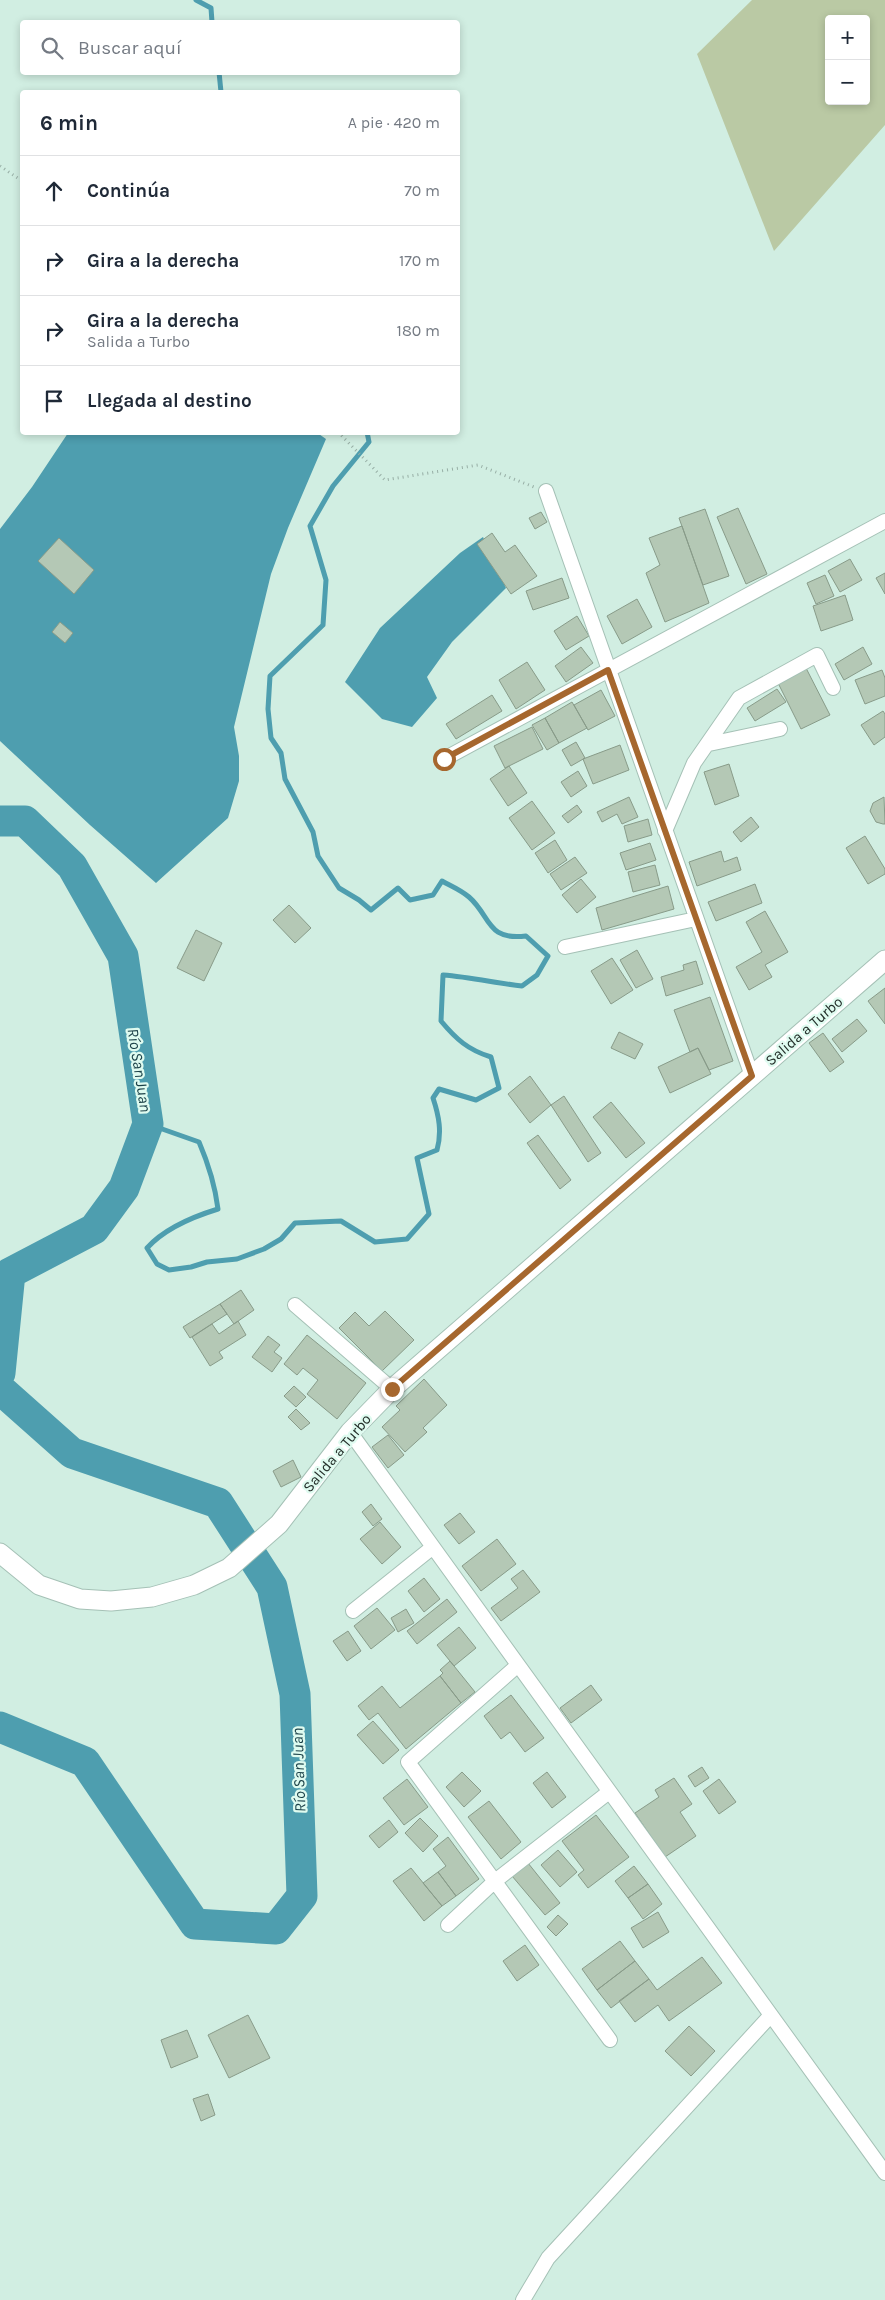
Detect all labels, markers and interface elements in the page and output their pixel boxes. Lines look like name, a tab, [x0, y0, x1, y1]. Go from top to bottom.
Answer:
map controls	[825, 15, 870, 105]
button: +	[825, 15, 870, 60]
search box	[20, 20, 460, 75]
icon: search	[38, 34, 66, 62]
text: Buscar aquí	[78, 37, 182, 59]
button: −	[825, 60, 870, 105]
text: 6 min	[40, 111, 98, 135]
text: A pie · 420 m	[348, 113, 440, 132]
icon: ahead	[40, 177, 68, 205]
text: Continúa	[87, 180, 170, 202]
text: 70 m	[404, 181, 440, 200]
icon: right	[40, 247, 68, 275]
text: Gira a la derecha	[87, 250, 239, 272]
text: 170 m	[399, 251, 440, 270]
text: Gira a la derecha	[87, 310, 239, 332]
icon: right	[40, 317, 68, 345]
text: 180 m	[397, 321, 440, 340]
text: Salida a Turbo	[87, 332, 190, 351]
icon: arrive	[40, 387, 68, 415]
text: Llegada al destino	[87, 390, 252, 412]
route start	[433, 748, 456, 771]
street label: Salida a Turbo	[762, 993, 846, 1069]
water label: Río San Juan	[124, 1027, 156, 1113]
route end	[381, 1378, 404, 1401]
street label: Salida a Turbo	[299, 1410, 375, 1496]
water label: Río San Juan	[288, 1727, 309, 1813]

